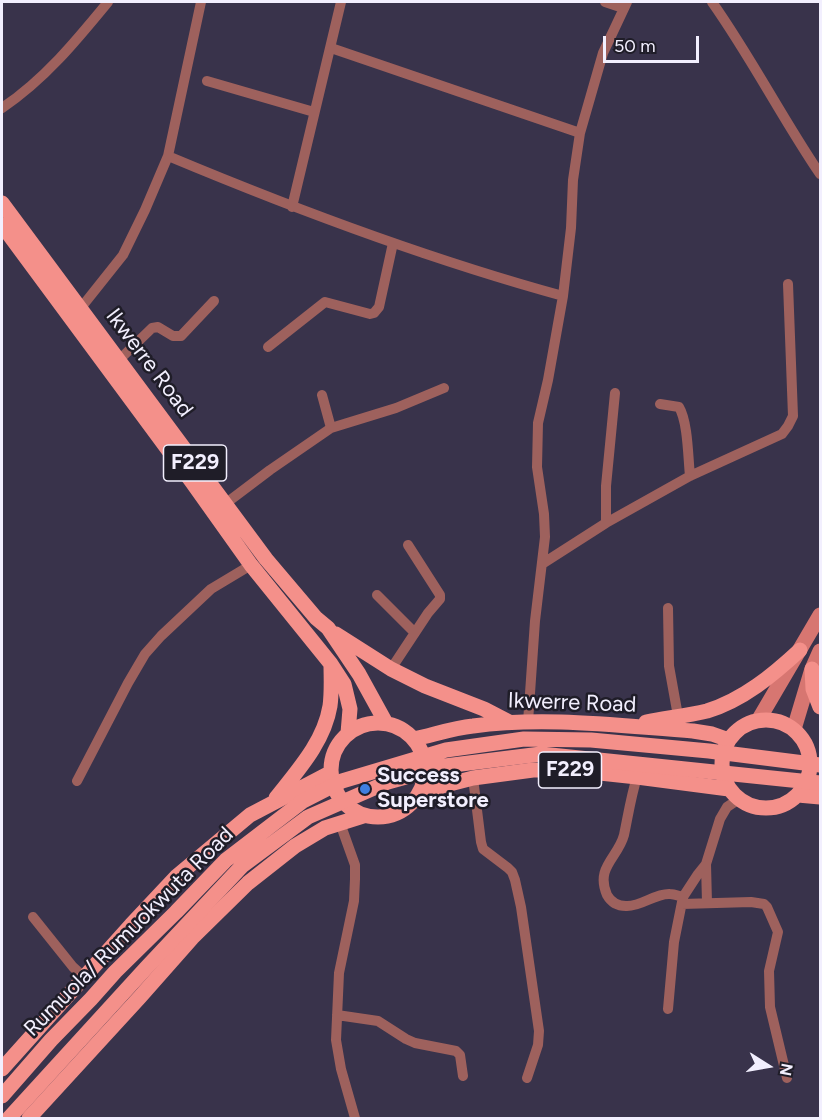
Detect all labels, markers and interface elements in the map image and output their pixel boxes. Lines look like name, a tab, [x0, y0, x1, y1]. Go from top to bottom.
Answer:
scale bar	[606, 24, 702, 62]
text: 50 m	[614, 35, 656, 57]
street label: Ikwerre Road	[100, 304, 198, 422]
road number: F229	[164, 445, 226, 481]
street label: Ikwerre Road	[507, 688, 637, 718]
road number: F229	[538, 752, 602, 788]
place label: Success Superstore	[377, 763, 489, 814]
marker: Success Superstore	[358, 782, 372, 796]
street label: Rumuola/ Rumuokwuta Road	[19, 822, 239, 1042]
north arrow	[738, 1036, 798, 1096]
text: N	[776, 1062, 797, 1077]

